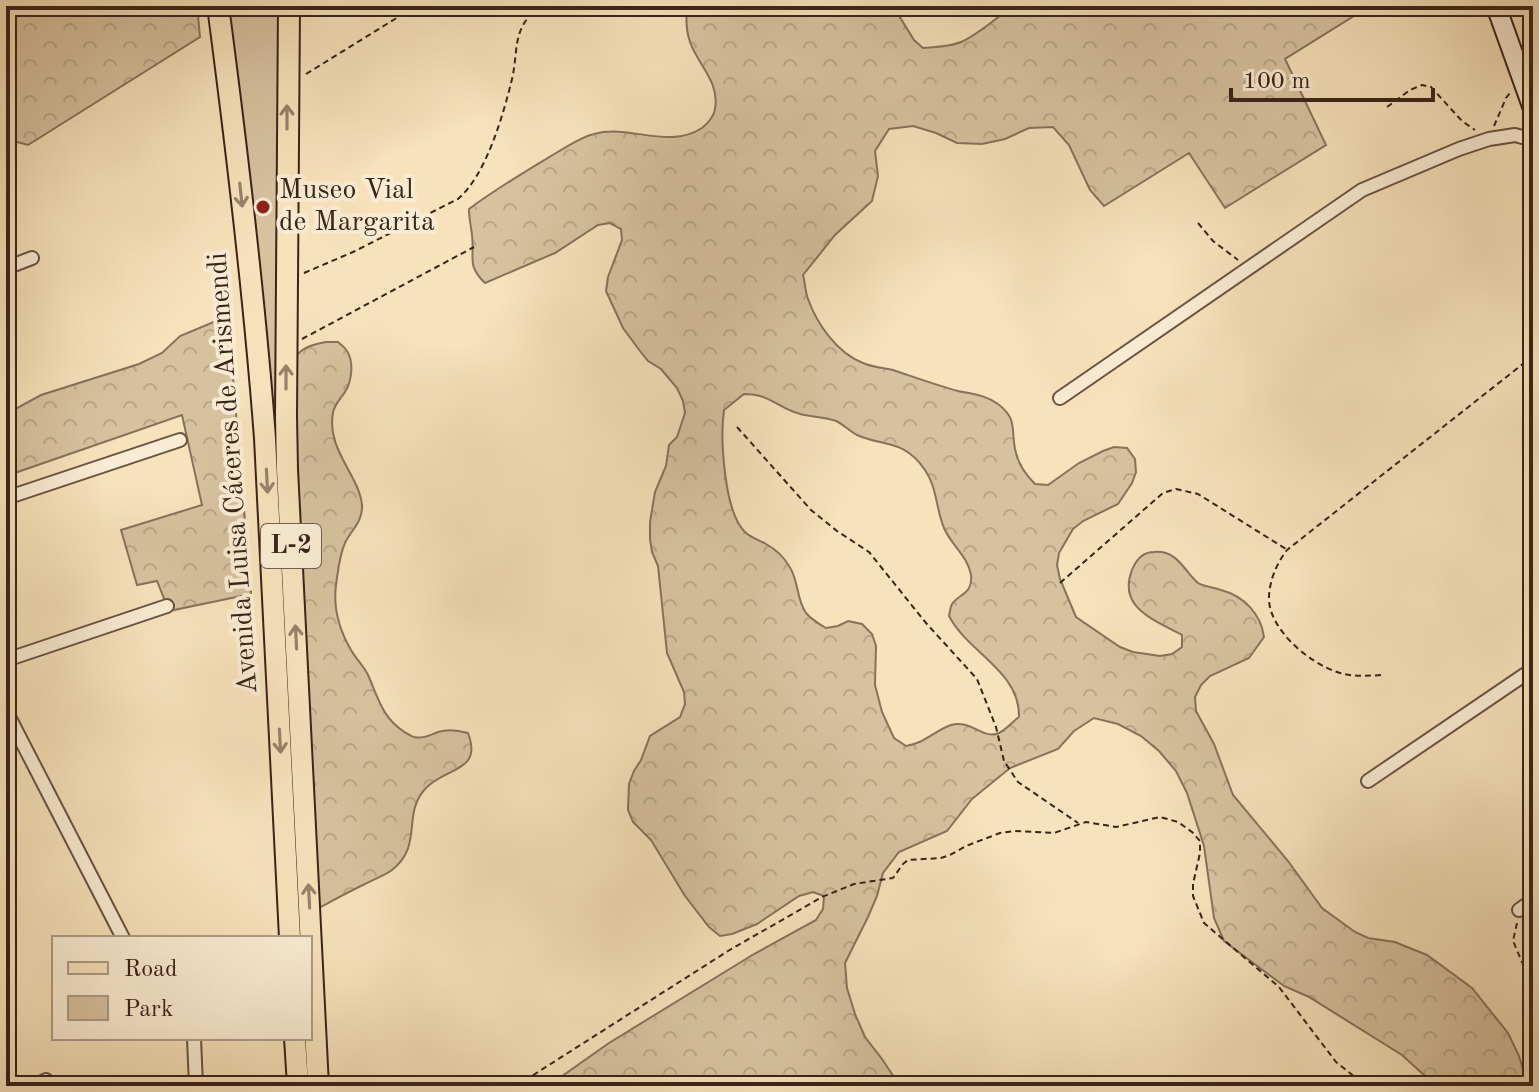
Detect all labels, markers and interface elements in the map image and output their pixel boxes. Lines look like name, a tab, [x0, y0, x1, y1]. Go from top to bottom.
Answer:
scale bar	[1231, 52, 1433, 102]
text: 100 m	[1243, 70, 1311, 94]
one-way arrow	[279, 104, 295, 131]
place label: Museo Vial de Margarita	[279, 177, 435, 237]
one-way arrow	[234, 181, 249, 208]
marker: Museo Vial de Margarita	[254, 198, 272, 216]
street label: Avenida Luisa Cáceres de Arismendi	[205, 251, 263, 695]
one-way arrow	[278, 364, 294, 391]
one-way arrow	[260, 467, 275, 494]
road number: L-2	[261, 524, 321, 568]
one-way arrow	[288, 624, 303, 651]
one-way arrow	[273, 727, 288, 754]
one-way arrow	[301, 883, 316, 910]
legend	[52, 936, 312, 1040]
text: Road	[124, 958, 177, 982]
text: Park	[124, 998, 173, 1022]

